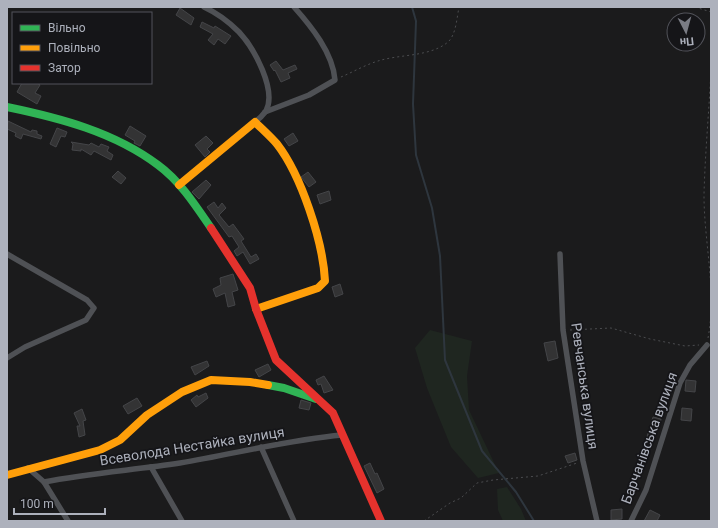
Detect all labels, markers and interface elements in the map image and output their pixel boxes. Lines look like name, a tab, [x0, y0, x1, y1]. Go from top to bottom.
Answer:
legend	[12, 12, 152, 84]
north arrow	[666, 12, 706, 52]
text: Вільно	[48, 21, 86, 35]
text: Пн	[679, 34, 695, 49]
text: Повільно	[48, 41, 101, 55]
text: Затор	[48, 61, 81, 75]
street label: Ревчанська вулиця	[568, 322, 602, 450]
street label: Барчанівська вулиця	[618, 370, 680, 506]
street label: Всеволода Нестайка вулиця	[99, 423, 285, 469]
scale bar	[14, 490, 105, 516]
text: 100 m	[20, 497, 54, 511]

